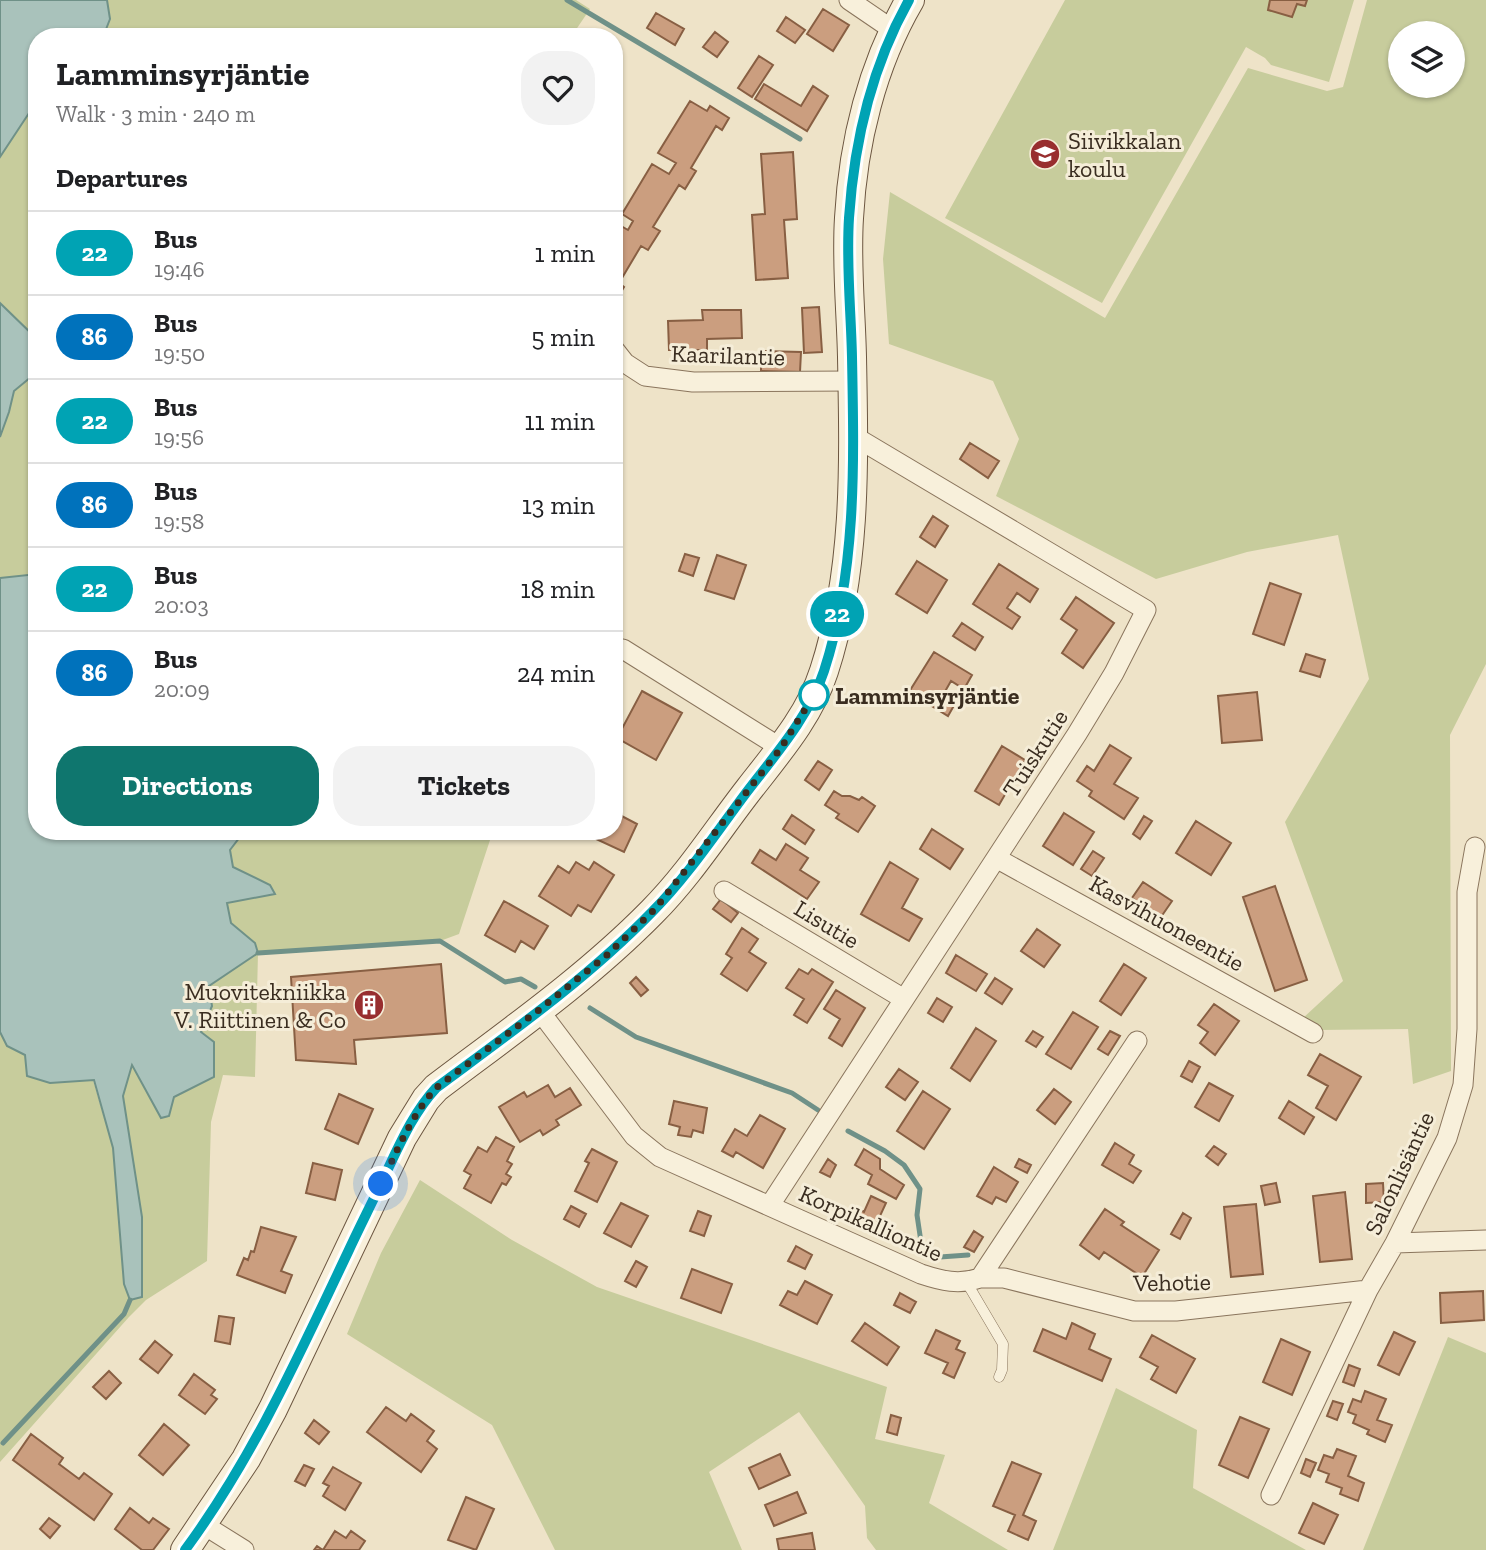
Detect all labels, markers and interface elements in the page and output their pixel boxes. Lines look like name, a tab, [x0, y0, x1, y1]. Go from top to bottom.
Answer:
map controls	[1388, 21, 1465, 98]
button: layers	[1388, 21, 1465, 98]
button: heart	[521, 51, 595, 125]
text: Lamminsyrjäntie	[56, 54, 309, 93]
text: Walk · 3 min · 240 m	[56, 100, 255, 128]
place label: Siivikkalan koulu	[1068, 126, 1181, 183]
school or university icon: Siivikkalan koulu	[1028, 137, 1062, 171]
text: Departures	[56, 162, 188, 194]
text: Bus	[154, 223, 197, 255]
text: 1 min	[534, 237, 595, 269]
text: 22	[82, 238, 107, 267]
text: 19:46	[154, 255, 205, 283]
text: Bus	[154, 307, 197, 339]
text: 5 min	[531, 321, 595, 353]
text: 86	[82, 322, 107, 351]
text: 19:50	[154, 339, 205, 367]
street label: Kaarilantie	[671, 339, 785, 371]
text: Bus	[154, 391, 197, 423]
text: 11 min	[524, 405, 595, 437]
text: 22	[82, 406, 107, 435]
text: 19:56	[154, 423, 204, 451]
text: Bus	[154, 475, 197, 507]
text: 13 min	[522, 489, 595, 521]
text: 86	[82, 490, 107, 519]
text: 19:58	[154, 507, 204, 535]
text: Bus	[154, 559, 197, 591]
text: 18 min	[520, 573, 595, 605]
text: 22	[82, 574, 107, 603]
text: 20:03	[154, 591, 209, 619]
line badge: 22	[806, 591, 868, 637]
text: 22	[824, 599, 850, 628]
text: Bus	[154, 643, 197, 675]
text: 24 min	[517, 657, 595, 689]
text: 86	[82, 658, 107, 687]
text: 20:09	[154, 675, 210, 703]
marker: Lamminsyrjäntie	[799, 680, 829, 710]
place label: Lamminsyrjäntie	[835, 681, 1020, 710]
street label: Tuiskutie	[996, 704, 1074, 802]
button: Directions	[56, 746, 319, 826]
button: Tickets	[333, 746, 595, 826]
street label: Kasvihuoneentie	[1084, 868, 1250, 978]
street label: Lisutie	[789, 893, 865, 955]
place label: Muovitekniikka V. Riittinen & Co	[173, 977, 346, 1034]
building icon: Muovitekniikka V. Riittinen & Co	[352, 988, 386, 1022]
street label: Salonlisäntie	[1358, 1107, 1440, 1239]
your location	[363, 1166, 398, 1201]
street label: Korpikalliontie	[795, 1178, 947, 1268]
street label: Vehotie	[1132, 1267, 1211, 1297]

